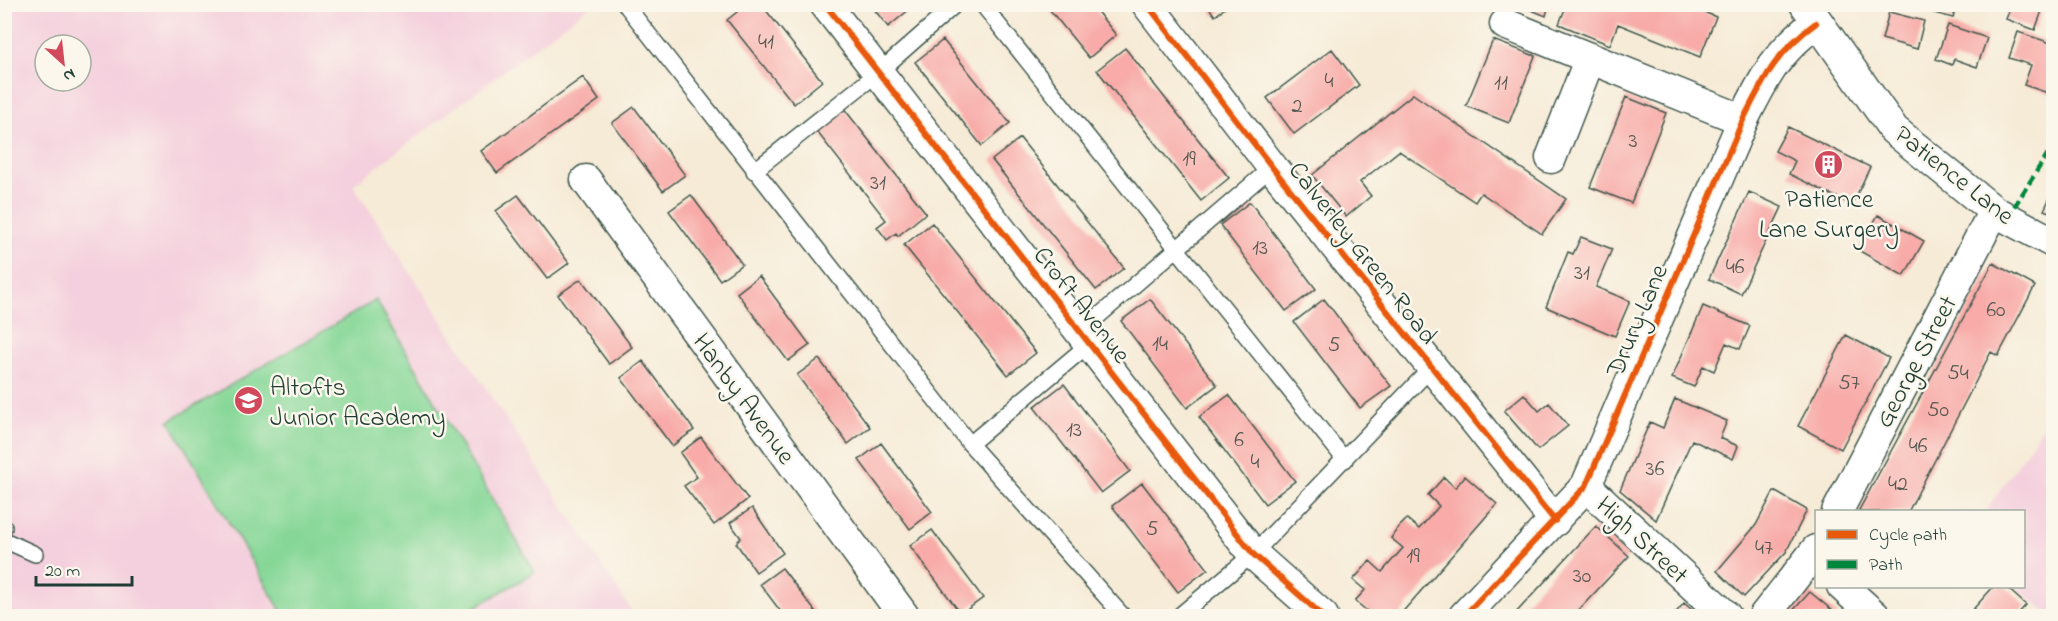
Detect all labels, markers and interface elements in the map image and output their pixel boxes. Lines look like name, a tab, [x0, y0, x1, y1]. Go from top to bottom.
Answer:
house number: 41	[758, 27, 774, 59]
north arrow	[33, 33, 93, 93]
text: N	[58, 61, 79, 88]
house number: 4	[1324, 66, 1334, 98]
house number: 11	[1494, 68, 1508, 100]
house number: 2	[1292, 91, 1303, 123]
street label: Patience Lane	[1885, 117, 2022, 236]
house number: 3	[1628, 126, 1638, 158]
house number: 19	[1182, 144, 1196, 176]
building icon: Patience Lane Surgery	[1813, 148, 1845, 180]
street label: Calverley Green Road	[1278, 154, 1446, 354]
house number: 31	[870, 168, 886, 200]
place label: Patience Lane Surgery	[1759, 182, 1899, 250]
house number: 13	[1252, 233, 1268, 265]
street label: Croft Avenue	[1023, 239, 1139, 373]
house number: 46	[1726, 252, 1745, 284]
house number: 31	[1574, 258, 1590, 290]
street label: Drury Lane	[1598, 259, 1680, 384]
street label: George Street	[1867, 289, 1969, 435]
house number: 60	[1986, 295, 2006, 327]
street label: Hanby Avenue	[682, 326, 804, 474]
house number: 14	[1152, 329, 1168, 361]
house number: 5	[1328, 330, 1340, 362]
house number: 54	[1947, 358, 1969, 390]
house number: 57	[1838, 368, 1860, 400]
place label: Altofts Junior Academy	[270, 370, 446, 438]
school or university icon: Altofts Junior Academy	[233, 385, 265, 417]
house number: 50	[1927, 395, 1949, 427]
house number: 13	[1066, 415, 1082, 447]
house number: 6	[1234, 425, 1244, 457]
house number: 46	[1909, 431, 1928, 463]
house number: 4	[1250, 447, 1260, 479]
house number: 36	[1646, 454, 1665, 486]
house number: 42	[1888, 469, 1908, 501]
street label: High Street	[1586, 488, 1696, 594]
legend	[1815, 510, 2025, 588]
house number: 5	[1146, 514, 1158, 546]
text: Cycle path	[1869, 523, 1947, 549]
house number: 47	[1755, 533, 1773, 565]
house number: 19	[1406, 541, 1420, 573]
scale bar	[36, 549, 132, 587]
text: Path	[1869, 553, 1903, 579]
text: 20 m	[45, 559, 80, 585]
house number: 30	[1573, 561, 1591, 593]

